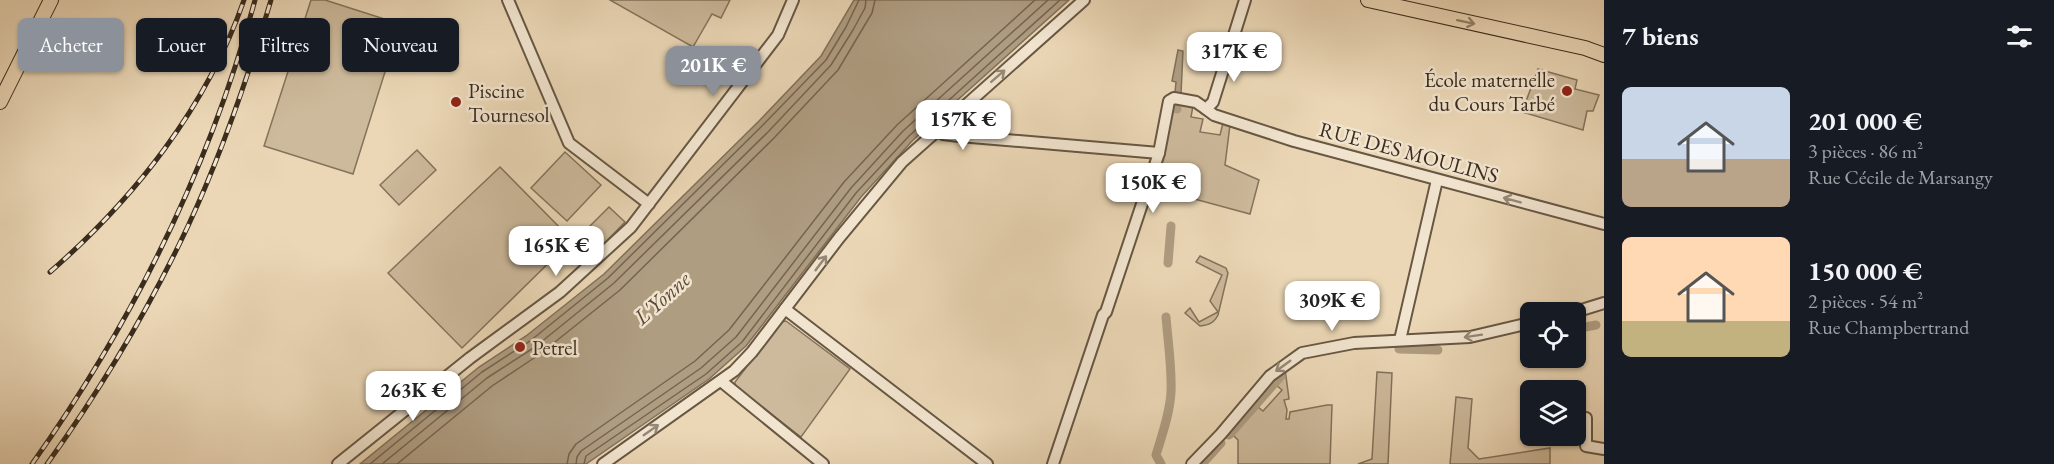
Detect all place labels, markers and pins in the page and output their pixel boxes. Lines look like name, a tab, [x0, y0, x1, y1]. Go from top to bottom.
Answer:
pin: 317K €	[1185, 32, 1283, 83]
pin: 201K €	[664, 46, 762, 97]
place label: École maternelle du Cours Tarbé	[1424, 66, 1555, 117]
place label: Piscine Tournesol	[468, 77, 550, 128]
marker: École maternelle du Cours Tarbé	[1560, 84, 1574, 98]
marker: Piscine Tournesol	[449, 95, 463, 109]
pin: 157K €	[914, 100, 1012, 151]
pin: 150K €	[1104, 163, 1202, 214]
pin: 165K €	[507, 226, 605, 277]
pin: 309K €	[1283, 281, 1381, 332]
place label: Petrel	[532, 334, 578, 361]
marker: Petrel	[513, 340, 527, 354]
pin: 263K €	[364, 371, 462, 422]

